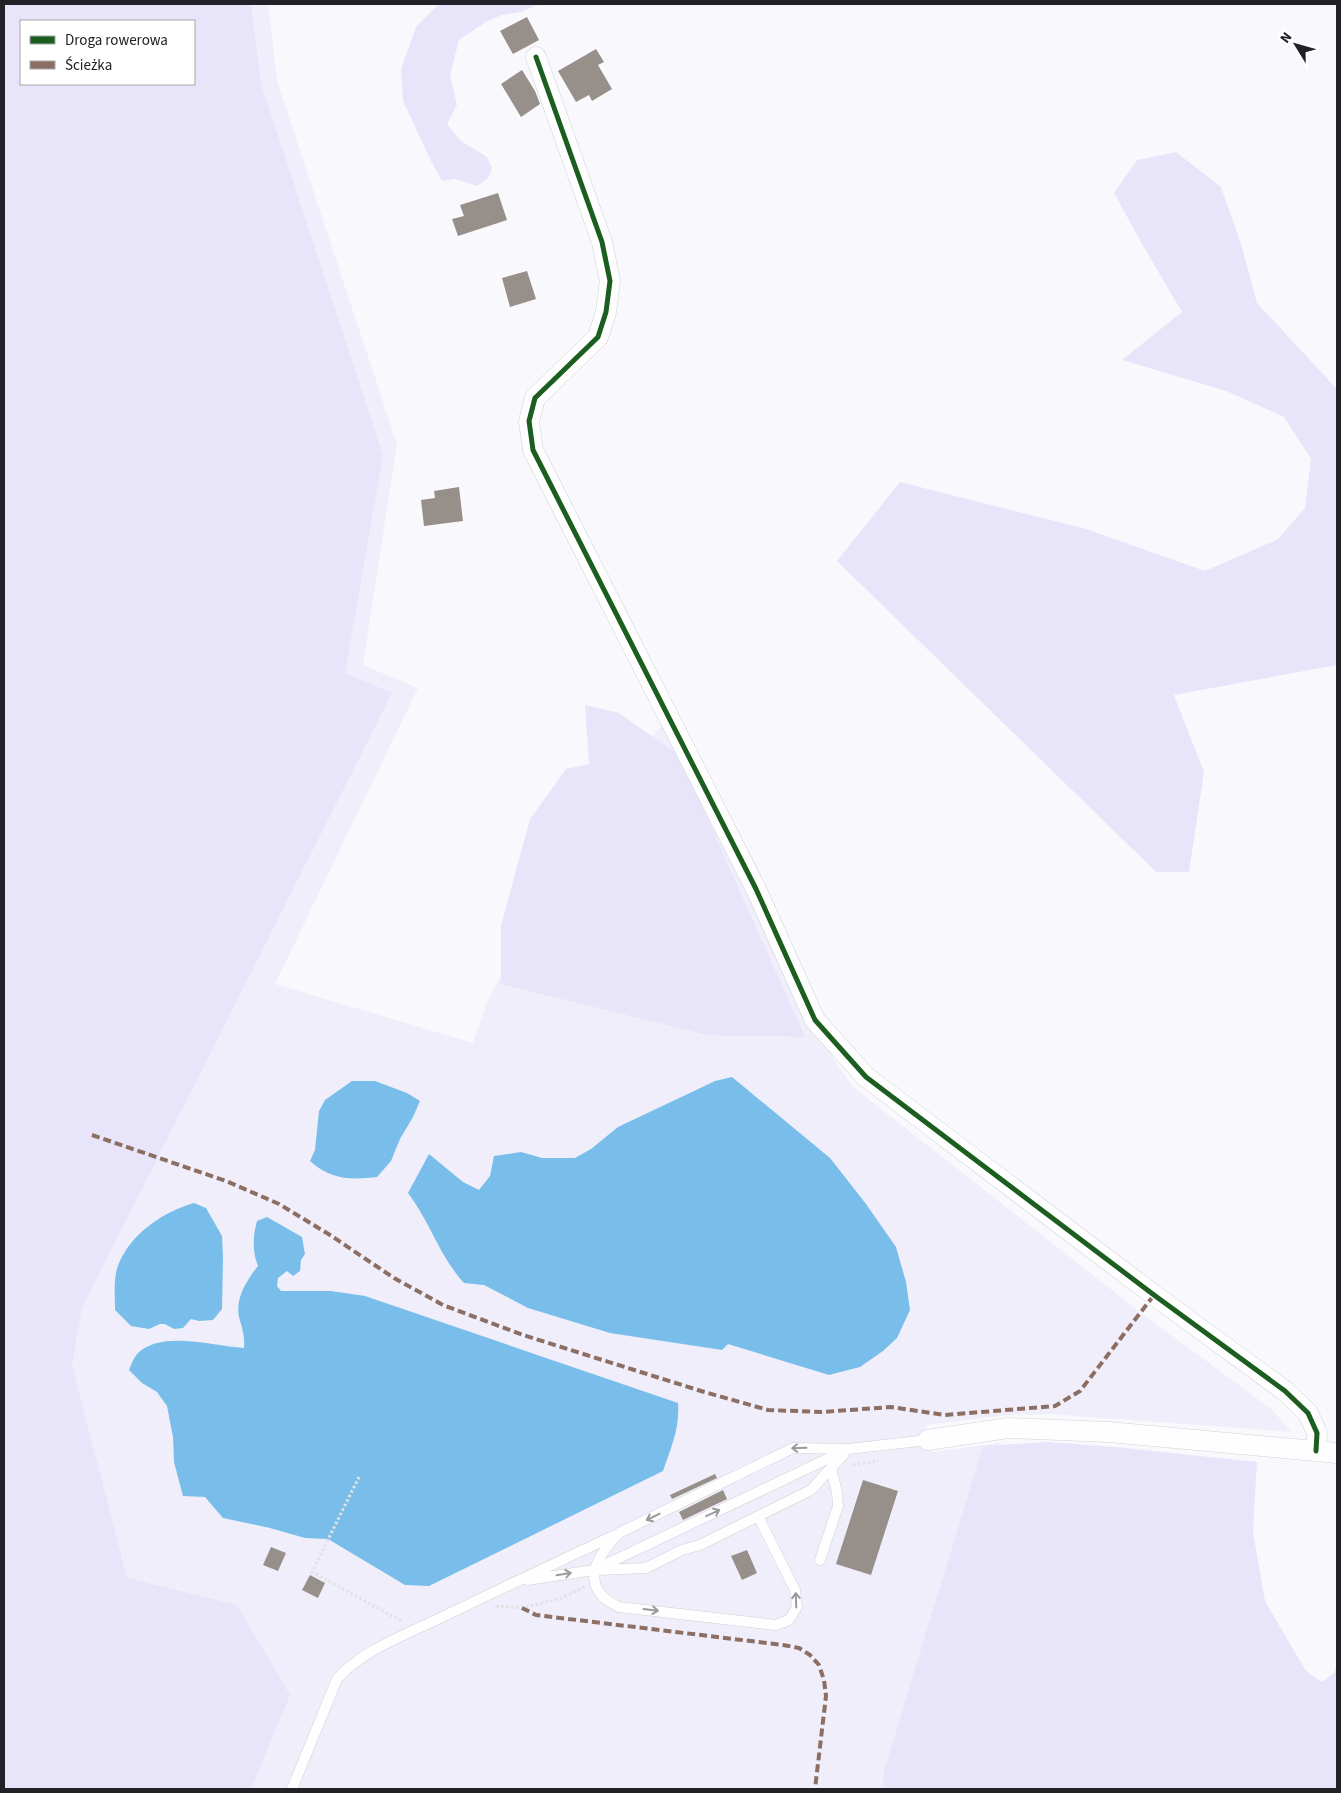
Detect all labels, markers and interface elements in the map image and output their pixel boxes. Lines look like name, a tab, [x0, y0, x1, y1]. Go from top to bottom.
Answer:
legend	[20, 20, 195, 85]
north arrow	[1271, 20, 1321, 70]
text: N	[1276, 28, 1297, 48]
text: Droga rowerowa	[65, 30, 168, 51]
text: Ścieżka	[65, 55, 112, 76]
one-way arrow	[792, 1444, 808, 1453]
one-way arrow	[705, 1508, 720, 1517]
one-way arrow	[646, 1513, 661, 1522]
one-way arrow	[556, 1569, 572, 1579]
one-way arrow	[791, 1592, 801, 1608]
one-way arrow	[642, 1605, 658, 1615]

